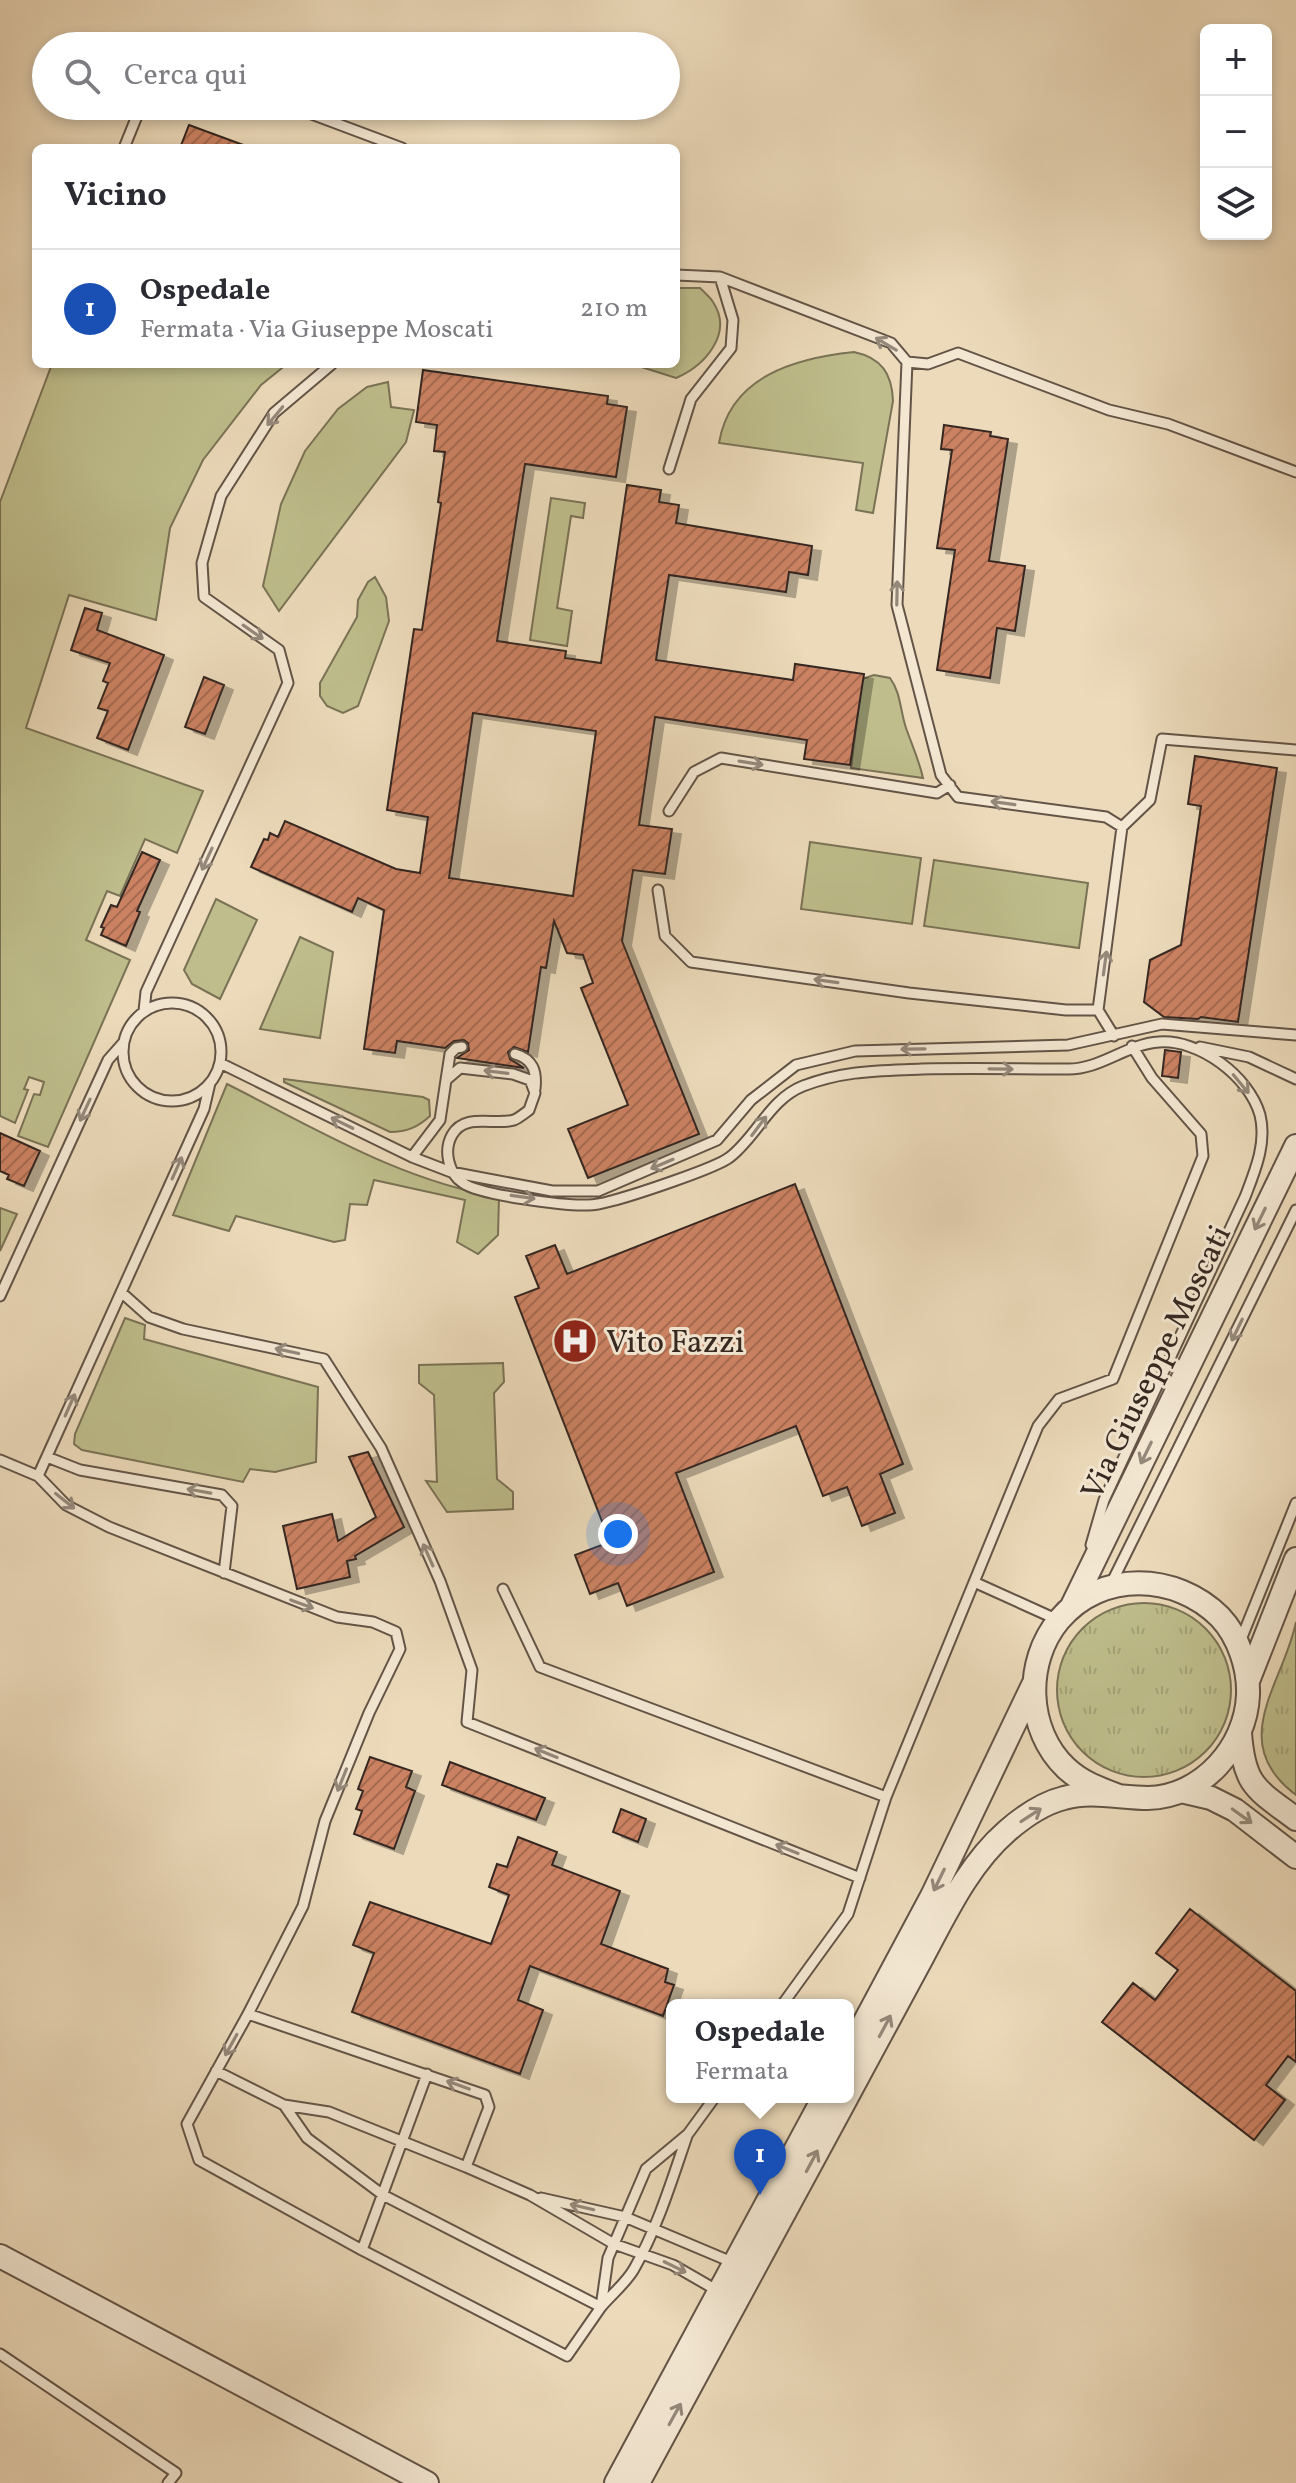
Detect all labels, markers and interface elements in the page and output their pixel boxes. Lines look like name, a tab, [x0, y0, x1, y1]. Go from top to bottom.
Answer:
map controls	[1200, 24, 1272, 240]
button: +	[1200, 24, 1272, 96]
search box	[32, 32, 680, 120]
icon: search	[60, 54, 104, 98]
text: Cerca qui	[124, 55, 247, 97]
button: −	[1200, 96, 1272, 168]
button: layers	[1200, 168, 1272, 240]
text: Vicino	[64, 173, 167, 220]
text: Ospedale	[140, 270, 270, 312]
text: 1	[85, 291, 95, 327]
text: 210 m	[580, 291, 648, 327]
text: Fermata · Via Giuseppe Moscati	[140, 312, 493, 348]
one-way arrow	[875, 336, 897, 352]
one-way arrow	[266, 405, 283, 426]
one-way arrow	[889, 580, 905, 607]
one-way arrow	[241, 623, 263, 640]
one-way arrow	[737, 756, 763, 771]
one-way arrow	[991, 795, 1016, 810]
one-way arrow	[199, 847, 214, 871]
one-way arrow	[1098, 951, 1113, 976]
one-way arrow	[814, 973, 839, 988]
one-way arrow	[900, 1042, 927, 1057]
one-way arrow	[987, 1061, 1014, 1076]
one-way arrow	[483, 1064, 510, 1079]
one-way arrow	[1232, 1073, 1250, 1094]
one-way arrow	[77, 1098, 92, 1122]
one-way arrow	[330, 1115, 354, 1130]
one-way arrow	[751, 1116, 768, 1137]
one-way arrow	[171, 1156, 186, 1180]
one-way arrow	[651, 1157, 675, 1172]
one-way arrow	[509, 1190, 535, 1205]
one-way arrow	[1252, 1207, 1267, 1231]
street label: Via Giuseppe Moscati	[1072, 1218, 1243, 1508]
hospital icon: Vito Fazzi	[551, 1317, 599, 1365]
one-way arrow	[1228, 1318, 1244, 1342]
place label: Vito Fazzi	[606, 1322, 744, 1366]
one-way arrow	[275, 1343, 301, 1358]
one-way arrow	[64, 1393, 79, 1417]
one-way arrow	[1138, 1440, 1153, 1464]
one-way arrow	[187, 1483, 213, 1498]
one-way arrow	[54, 1492, 74, 1510]
your location	[598, 1514, 638, 1554]
one-way arrow	[420, 1543, 435, 1568]
one-way arrow	[289, 1598, 314, 1613]
one-way arrow	[534, 1745, 559, 1760]
one-way arrow	[334, 1767, 348, 1792]
one-way arrow	[1019, 1806, 1042, 1822]
one-way arrow	[1231, 1808, 1253, 1824]
one-way arrow	[775, 1841, 800, 1856]
one-way arrow	[931, 1868, 946, 1892]
popup	[666, 1999, 854, 2103]
text: Ospedale	[695, 2012, 825, 2054]
one-way arrow	[877, 2015, 893, 2038]
one-way arrow	[223, 2032, 238, 2056]
text: Fermata	[695, 2054, 789, 2090]
one-way arrow	[446, 2077, 471, 2092]
pin: 1	[734, 2129, 786, 2195]
one-way arrow	[805, 2150, 820, 2174]
one-way arrow	[570, 2199, 596, 2214]
one-way arrow	[662, 2260, 686, 2275]
one-way arrow	[667, 2403, 683, 2427]

